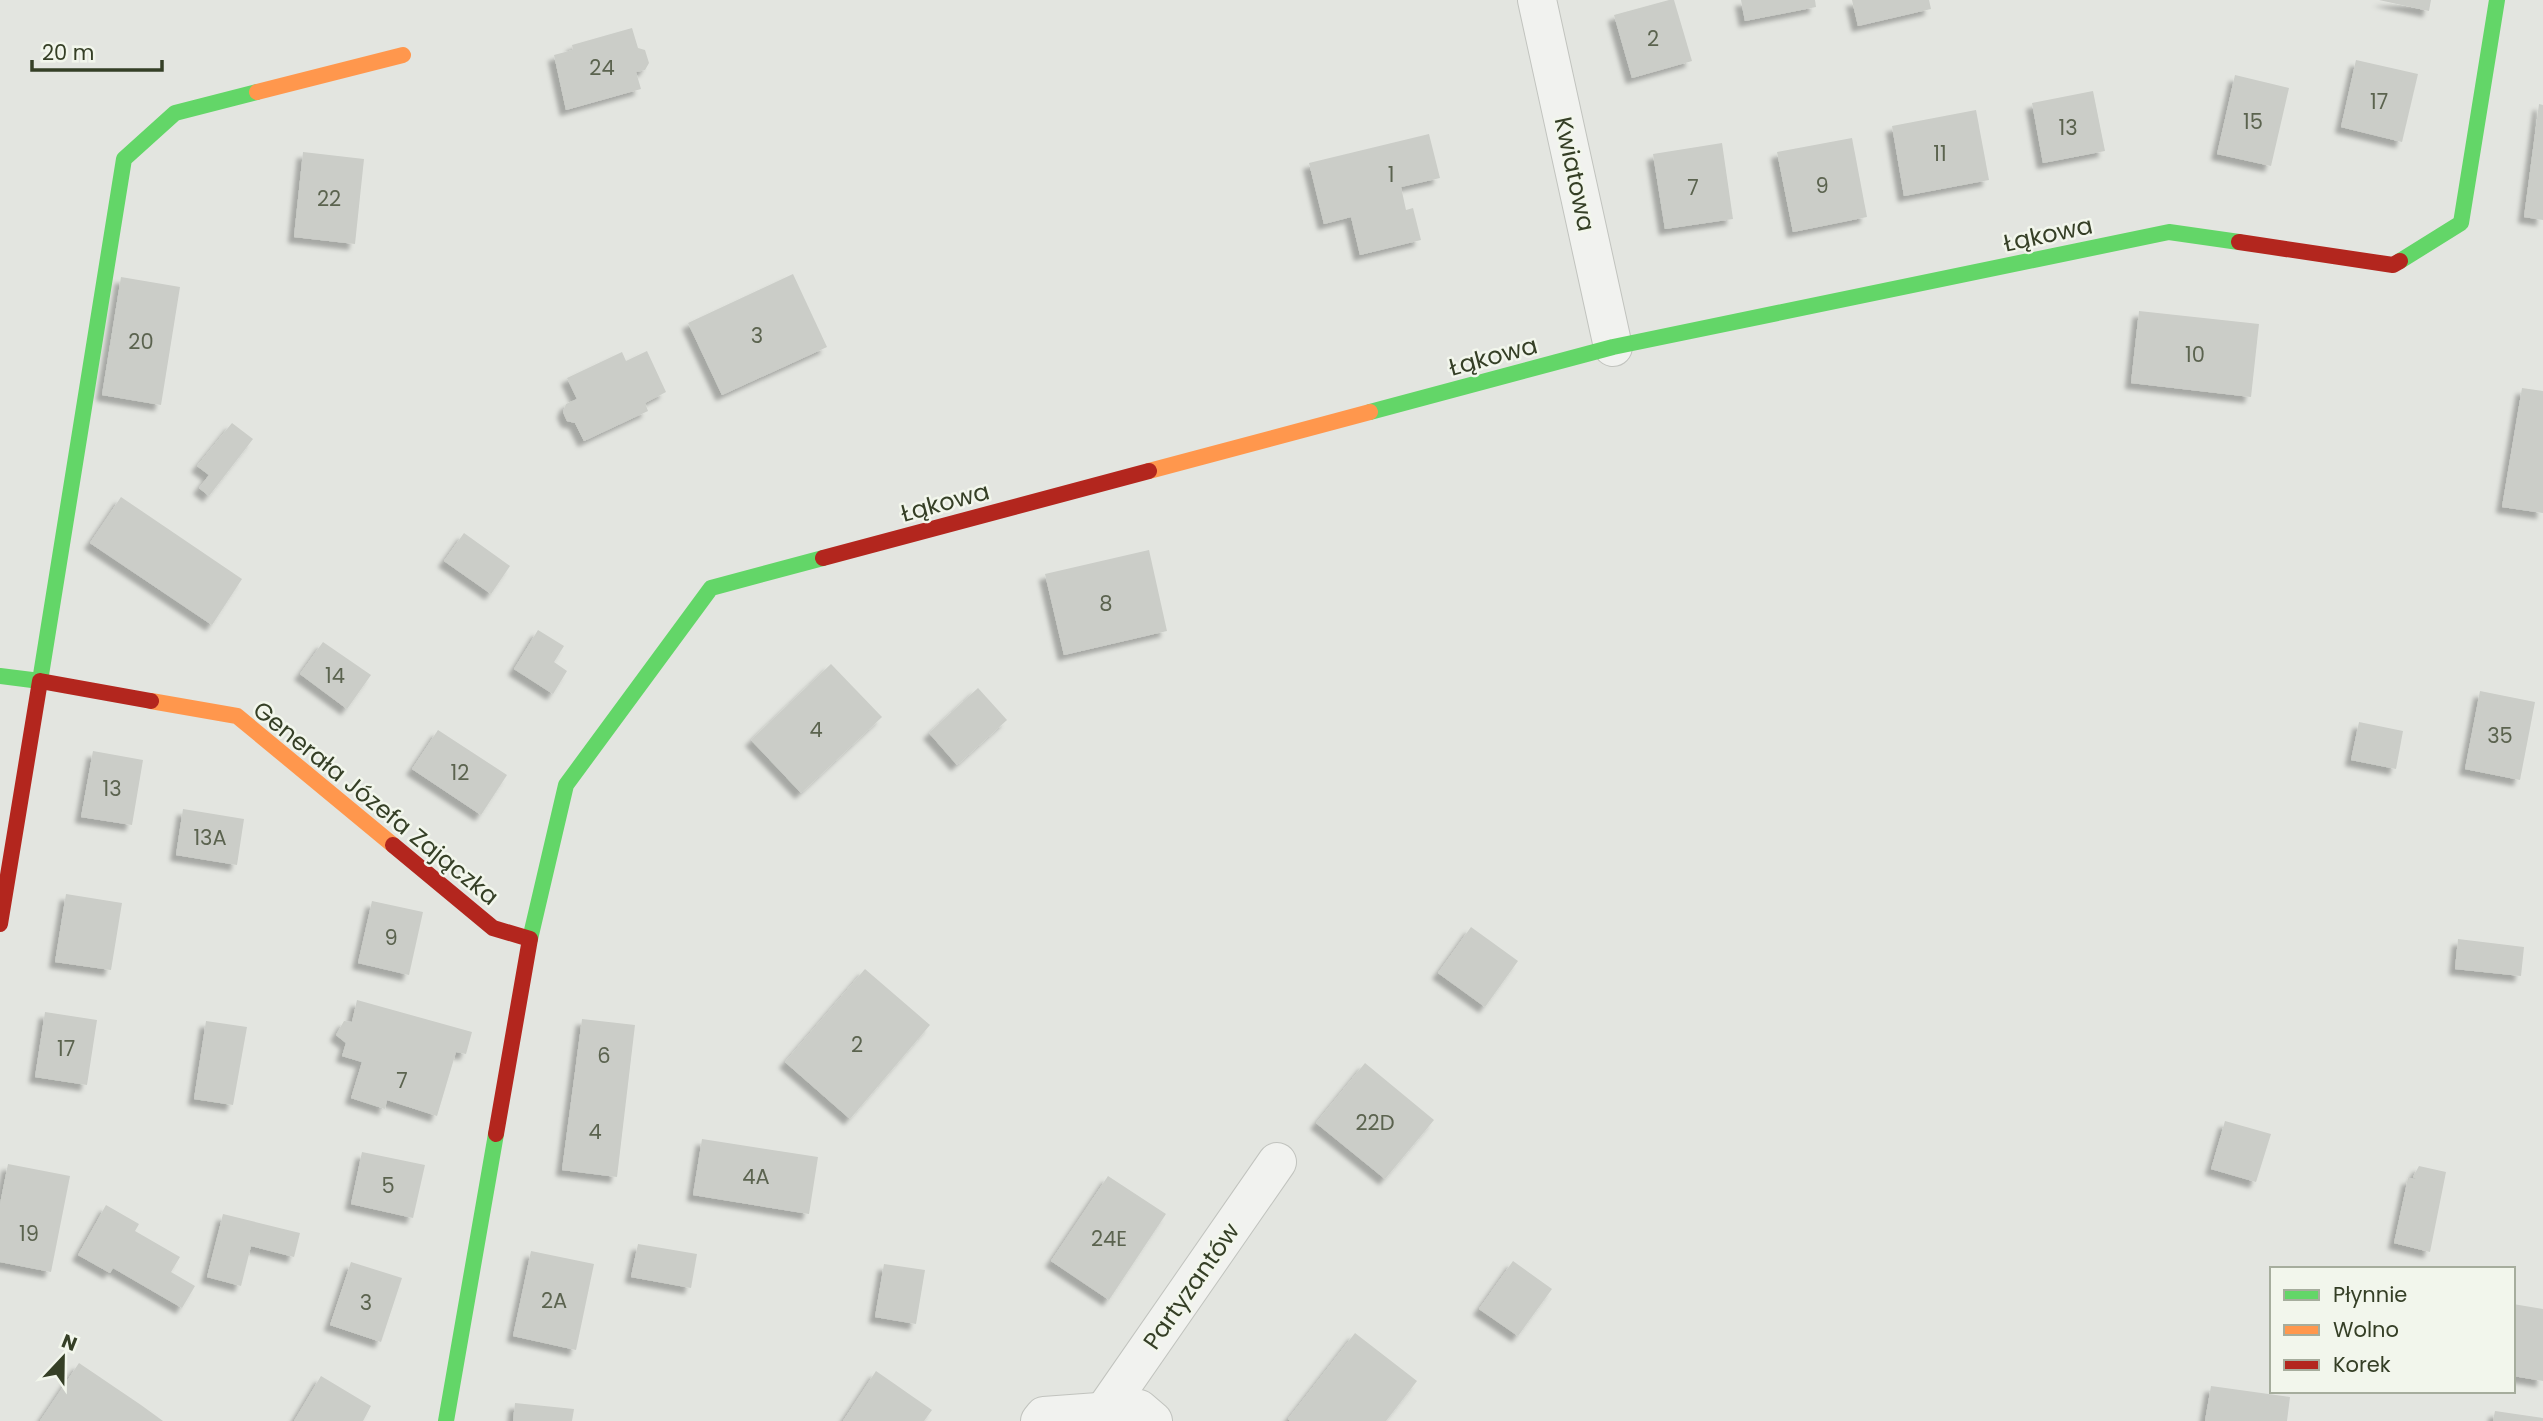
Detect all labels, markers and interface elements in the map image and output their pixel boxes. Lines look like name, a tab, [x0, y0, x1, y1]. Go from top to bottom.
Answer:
house number: 2	[1647, 24, 1659, 53]
scale bar	[32, 28, 161, 72]
text: 20 m	[42, 38, 95, 67]
house number: 24	[589, 53, 615, 82]
house number: 17	[2370, 87, 2388, 116]
house number: 15	[2243, 107, 2263, 136]
house number: 13	[2058, 113, 2078, 142]
street label: Kwiatowa	[1547, 114, 1603, 234]
house number: 11	[1933, 139, 1947, 168]
house number: 1	[1388, 160, 1394, 189]
house number: 9	[1815, 171, 1829, 200]
house number: 7	[1687, 173, 1699, 202]
house number: 22	[317, 184, 341, 213]
street label: Łąkowa	[2000, 208, 2096, 260]
house number: 3	[751, 321, 763, 350]
house number: 20	[128, 327, 154, 356]
street label: Łąkowa	[1445, 328, 1541, 384]
house number: 10	[2185, 340, 2205, 369]
street label: Łąkowa	[897, 474, 993, 530]
house number: 8	[1099, 589, 1113, 618]
house number: 14	[325, 661, 345, 690]
street label: Generała Józefa Zajączka	[246, 693, 506, 913]
house number: 4	[809, 715, 823, 744]
house number: 35	[2487, 721, 2513, 750]
house number: 12	[451, 758, 469, 787]
house number: 13	[102, 774, 122, 803]
house number: 13A	[193, 823, 227, 852]
house number: 9	[384, 923, 398, 952]
house number: 2	[851, 1030, 863, 1059]
house number: 17	[57, 1034, 75, 1063]
house number: 6	[597, 1041, 611, 1070]
house number: 7	[396, 1066, 408, 1095]
house number: 22D	[1356, 1108, 1395, 1137]
house number: 4	[588, 1117, 602, 1146]
house number: 4A	[742, 1162, 770, 1191]
house number: 5	[381, 1171, 395, 1200]
street label: Partyzantów	[1135, 1216, 1247, 1356]
house number: 19	[19, 1219, 39, 1248]
house number: 24E	[1091, 1224, 1127, 1253]
legend	[2270, 1267, 2515, 1393]
text: Płynnie	[2333, 1280, 2407, 1309]
house number: 2A	[541, 1286, 567, 1315]
house number: 3	[360, 1288, 372, 1317]
text: Wolno	[2333, 1315, 2399, 1344]
north arrow	[28, 1323, 98, 1393]
text: N	[57, 1328, 81, 1358]
text: Korek	[2333, 1350, 2391, 1379]

